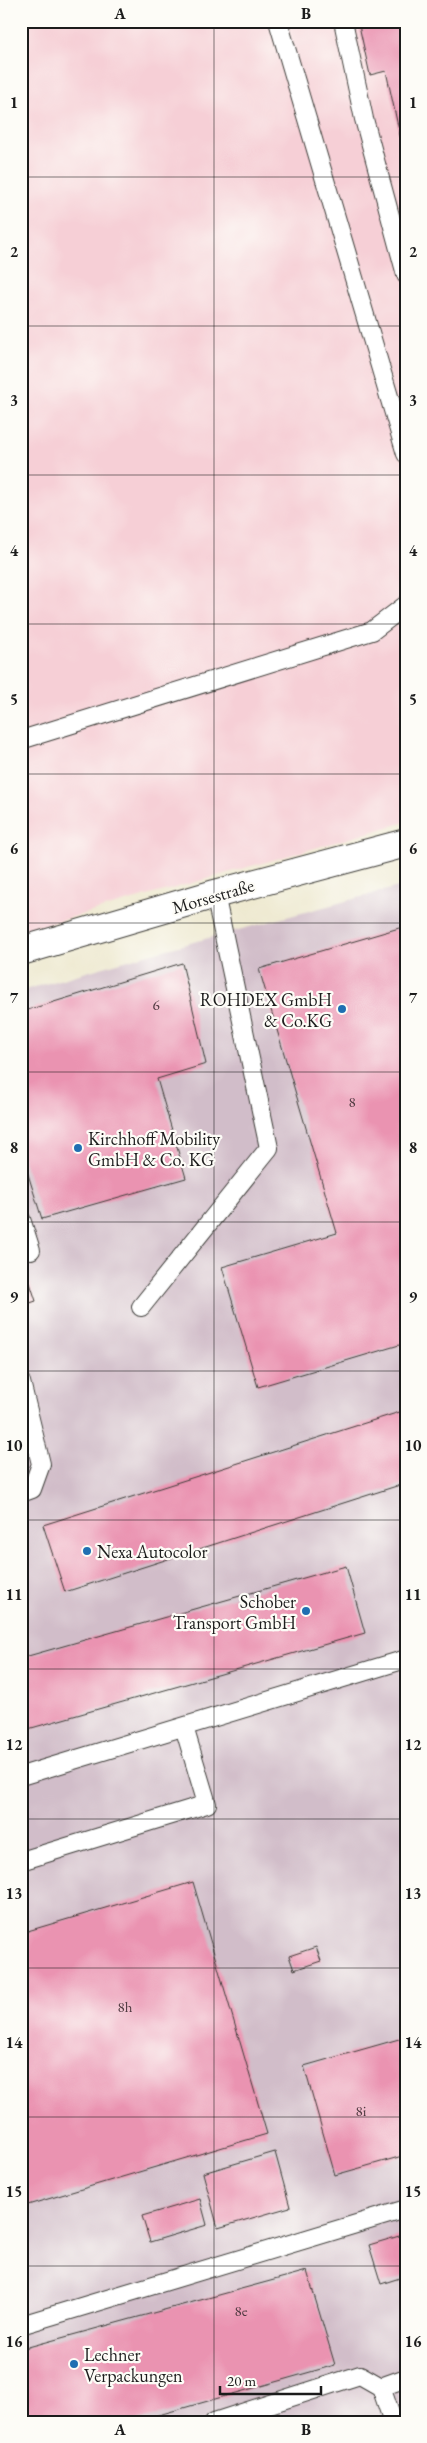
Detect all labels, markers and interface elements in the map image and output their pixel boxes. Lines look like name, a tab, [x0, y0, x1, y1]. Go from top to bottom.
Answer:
text: A	[113, 3, 126, 24]
text: B	[301, 3, 311, 24]
text: 1	[10, 92, 18, 113]
text: 1	[409, 92, 417, 113]
text: 2	[10, 241, 19, 262]
text: 2	[409, 241, 418, 262]
text: 3	[10, 390, 18, 411]
text: 3	[409, 390, 417, 411]
text: 4	[10, 540, 19, 561]
text: 4	[409, 540, 418, 561]
text: 5	[10, 689, 18, 710]
text: 5	[409, 689, 417, 710]
text: 6	[10, 838, 19, 859]
text: 6	[409, 838, 418, 859]
street label: Morsestraße	[169, 873, 257, 919]
text: 7	[10, 987, 19, 1008]
text: 7	[409, 987, 418, 1008]
place label: ROHDEX GmbH & Co.KG	[200, 988, 332, 1032]
house number: 6	[152, 995, 160, 1014]
marker: ROHDEX GmbH & Co.KG	[336, 1003, 348, 1015]
house number: 8	[348, 1092, 356, 1111]
place label: Kirchhoff Mobility GmbH & Co. KG	[88, 1127, 220, 1171]
text: 8	[10, 1137, 18, 1158]
text: 8	[409, 1137, 417, 1158]
marker: Kirchhoff Mobility GmbH & Co. KG	[72, 1142, 84, 1154]
text: 9	[10, 1286, 19, 1307]
text: 9	[409, 1286, 418, 1307]
text: 10	[6, 1435, 23, 1456]
text: 10	[405, 1435, 422, 1456]
place label: Nexa Autocolor	[97, 1540, 208, 1563]
marker: Nexa Autocolor	[81, 1545, 93, 1557]
text: 11	[6, 1584, 22, 1605]
text: 11	[405, 1584, 421, 1605]
place label: Schober Transport GmbH	[173, 1590, 296, 1634]
marker: Schober Transport GmbH	[300, 1605, 312, 1617]
text: 12	[6, 1734, 23, 1755]
text: 12	[405, 1734, 422, 1755]
text: 13	[6, 1883, 22, 1904]
text: 13	[405, 1883, 421, 1904]
house number: 8h	[118, 1997, 133, 2016]
text: 14	[6, 2032, 23, 2053]
text: 14	[405, 2032, 422, 2053]
house number: 8i	[356, 2101, 367, 2120]
text: 15	[6, 2181, 22, 2202]
text: 15	[405, 2181, 421, 2202]
house number: 8e	[234, 2301, 248, 2320]
text: 16	[6, 2331, 23, 2352]
text: 16	[405, 2331, 422, 2352]
place label: Lechner Verpackungen	[84, 2343, 183, 2387]
marker: Lechner Verpackungen	[68, 2358, 80, 2370]
scale bar	[220, 2363, 321, 2395]
text: 20 m	[227, 2371, 256, 2390]
text: A	[113, 2419, 126, 2440]
text: B	[301, 2419, 311, 2440]

